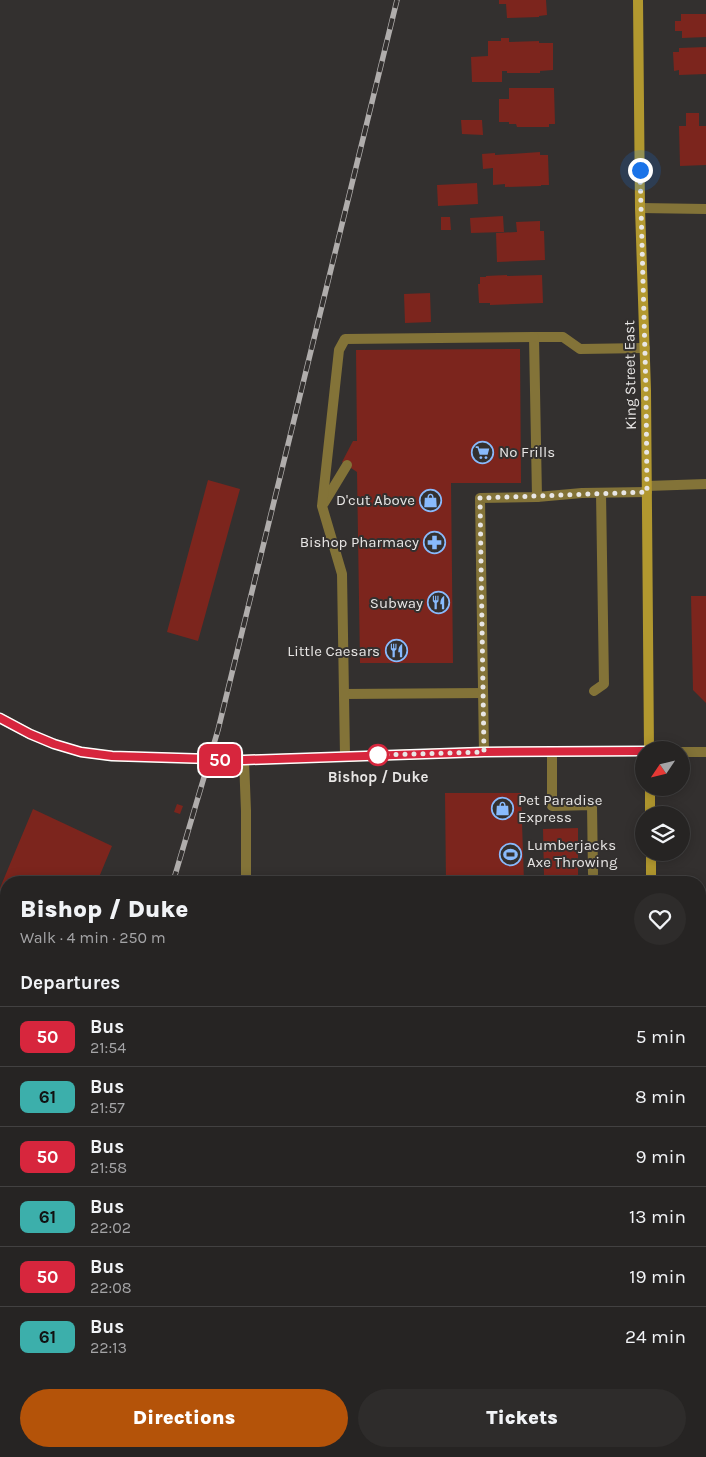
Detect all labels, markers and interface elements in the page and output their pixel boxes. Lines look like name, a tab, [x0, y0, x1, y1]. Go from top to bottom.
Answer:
your location	[628, 158, 653, 183]
street label: King Street East	[620, 320, 640, 430]
supermarket icon: No Frills	[471, 440, 495, 464]
place label: No Frills	[499, 443, 555, 461]
shop icon: D'cut Above	[419, 488, 443, 512]
place label: D'cut Above	[336, 491, 415, 509]
pharmacy icon: Bishop Pharmacy	[423, 530, 447, 554]
place label: Bishop Pharmacy	[300, 533, 419, 551]
restaurant icon: Subway	[427, 591, 451, 615]
place label: Subway	[370, 594, 423, 612]
restaurant icon: Little Caesars	[384, 639, 408, 663]
place label: Little Caesars	[287, 642, 380, 660]
north arrow	[635, 741, 690, 796]
map controls	[635, 741, 690, 861]
line badge: 50	[198, 744, 242, 776]
marker: Bishop / Duke	[367, 744, 389, 766]
text: 50	[209, 749, 231, 771]
place label: Bishop / Duke	[328, 768, 428, 786]
place label: Pet Paradise Express	[518, 791, 602, 826]
shop icon: Pet Paradise Express	[490, 797, 514, 821]
button: layers	[635, 806, 690, 861]
place label: Lumberjacks Axe Throwing	[527, 836, 618, 871]
sports icon: Lumberjacks Axe Throwing	[499, 842, 523, 866]
button: heart	[634, 893, 686, 945]
text: Bishop / Duke	[20, 895, 188, 923]
text: Walk · 4 min · 250 m	[20, 928, 166, 947]
text: Departures	[20, 972, 120, 994]
text: Bus	[90, 1016, 124, 1038]
text: 50	[37, 1026, 58, 1048]
text: 5 min	[636, 1026, 686, 1048]
text: 21:54	[90, 1038, 126, 1057]
text: Bus	[90, 1076, 124, 1098]
text: 61	[39, 1086, 56, 1108]
text: 8 min	[635, 1086, 686, 1108]
text: 21:57	[90, 1098, 125, 1117]
text: Bus	[90, 1136, 124, 1158]
text: 50	[37, 1146, 58, 1168]
text: 9 min	[636, 1146, 686, 1168]
text: 21:58	[90, 1158, 127, 1177]
text: Bus	[90, 1196, 124, 1218]
text: 61	[39, 1206, 56, 1228]
text: 13 min	[629, 1206, 686, 1228]
text: 22:02	[90, 1218, 131, 1237]
text: Bus	[90, 1256, 124, 1278]
text: 50	[37, 1266, 58, 1288]
text: 19 min	[629, 1266, 686, 1288]
text: 22:08	[90, 1278, 132, 1297]
text: Bus	[90, 1316, 124, 1338]
text: 61	[39, 1326, 56, 1348]
text: 24 min	[625, 1326, 686, 1348]
text: 22:13	[90, 1338, 127, 1357]
button: Directions	[20, 1389, 348, 1447]
button: Tickets	[358, 1389, 686, 1447]

